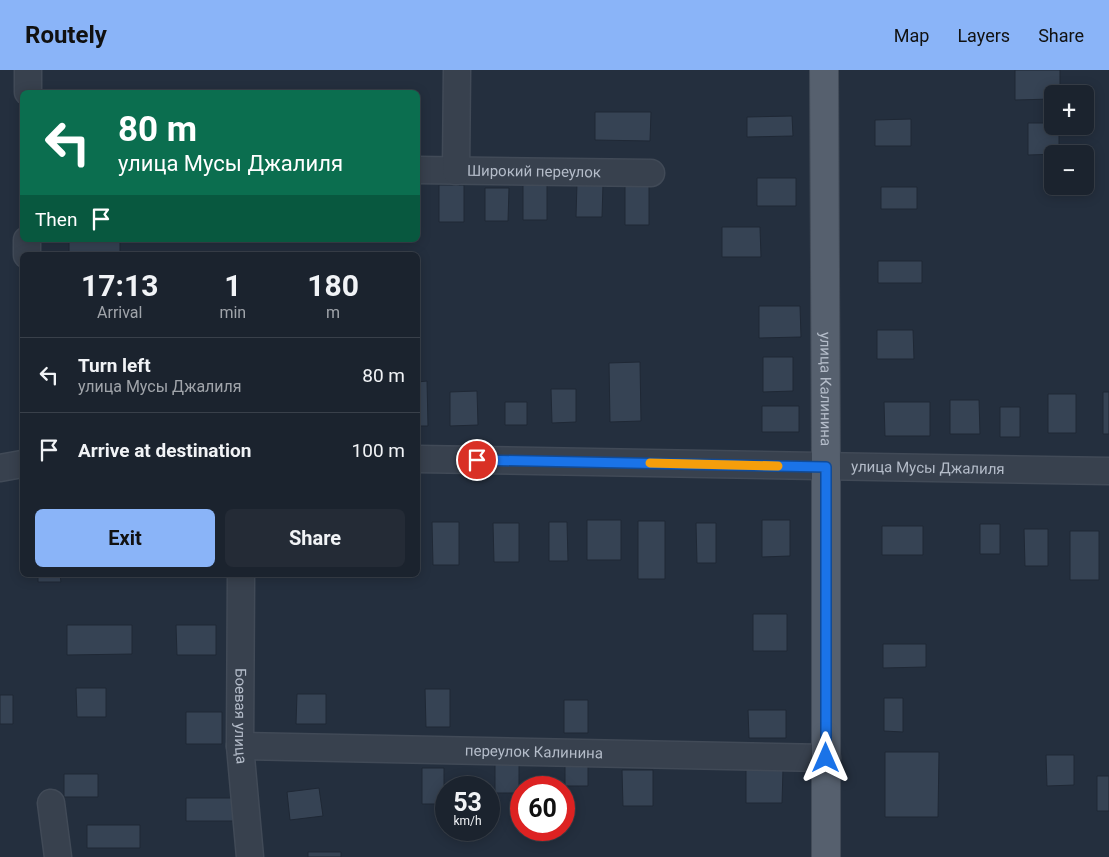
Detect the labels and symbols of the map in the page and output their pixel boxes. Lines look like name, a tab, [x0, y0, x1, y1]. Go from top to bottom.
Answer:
street label: Широкий переулок	[467, 162, 601, 181]
street label: улица Калинина	[816, 332, 835, 446]
pin	[456, 439, 498, 481]
street label: улица Мусы Джалиля	[851, 458, 1005, 478]
street label: Боевая улица	[231, 668, 251, 765]
position arrow	[799, 731, 851, 783]
street label: переулок Калинина	[465, 742, 603, 762]
speed limit sign: 60	[510, 776, 575, 841]

